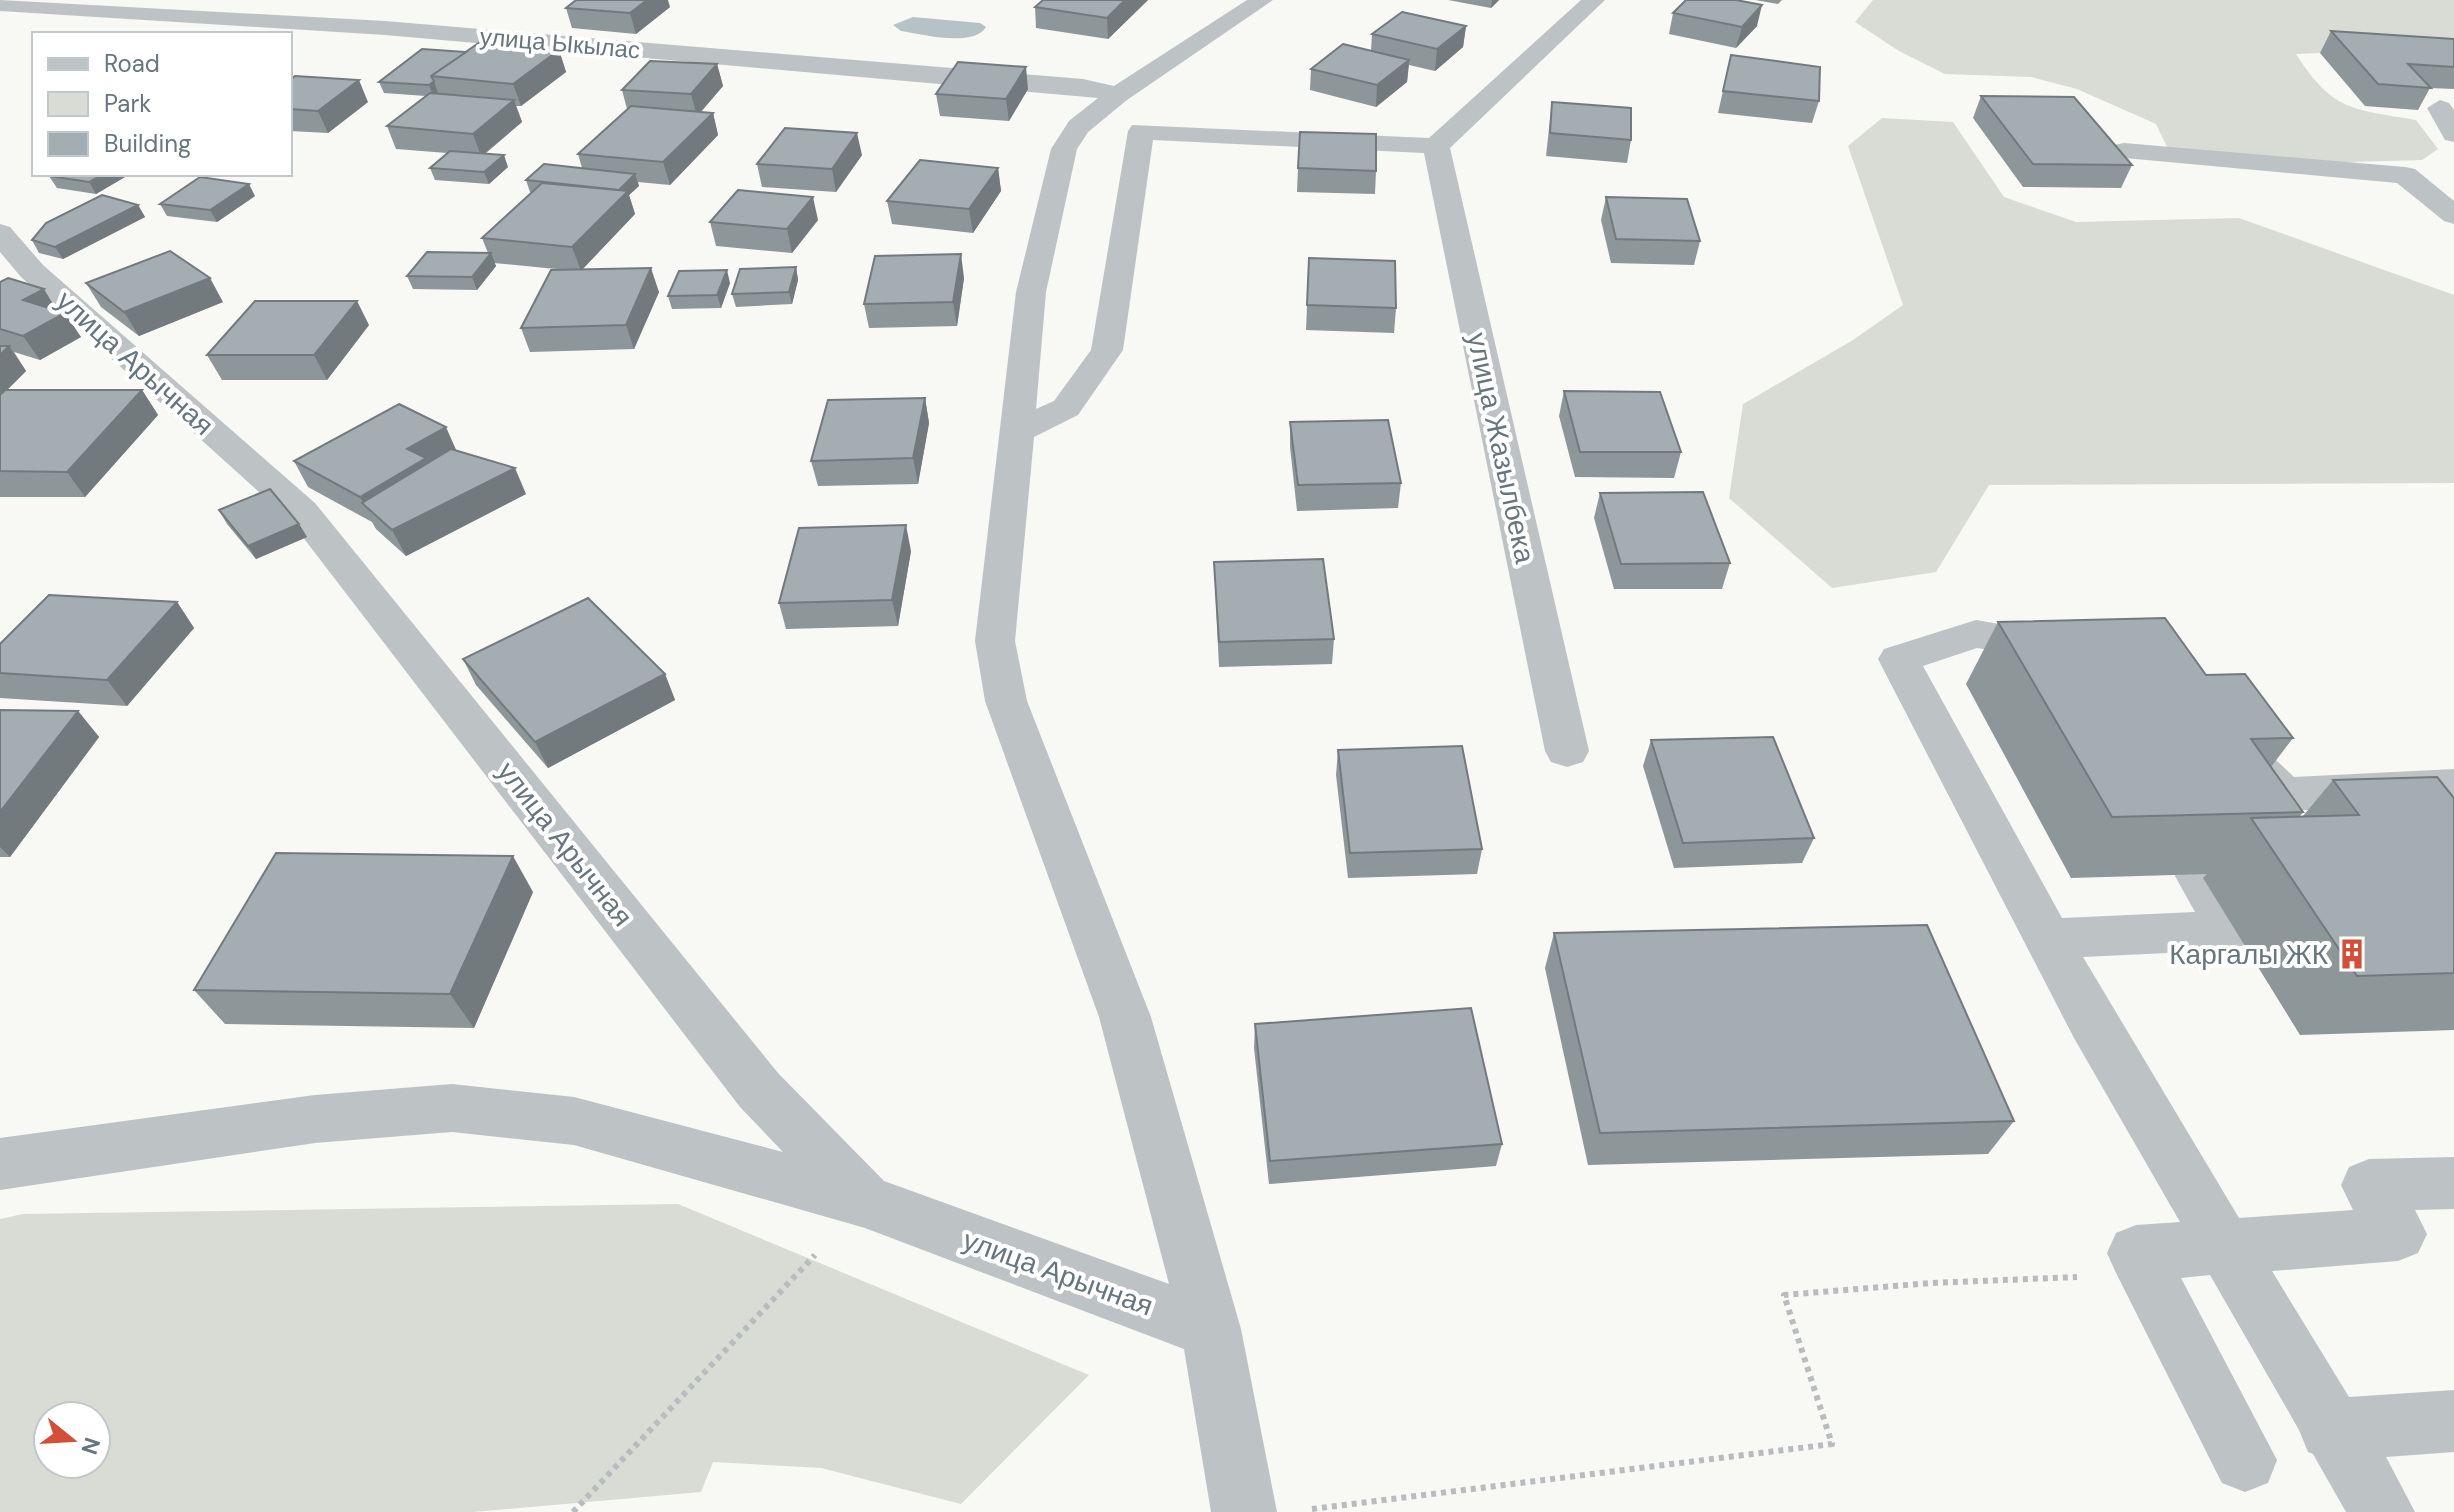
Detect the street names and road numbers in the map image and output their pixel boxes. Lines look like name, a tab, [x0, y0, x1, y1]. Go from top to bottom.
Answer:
street label: улица Ыкылас	[479, 21, 641, 65]
street label: улица Арычная	[48, 282, 222, 444]
street label: улица Жазылбека	[1458, 329, 1544, 567]
street label: улица Арычная	[489, 754, 641, 934]
street label: улица Арычная	[958, 1221, 1158, 1325]

